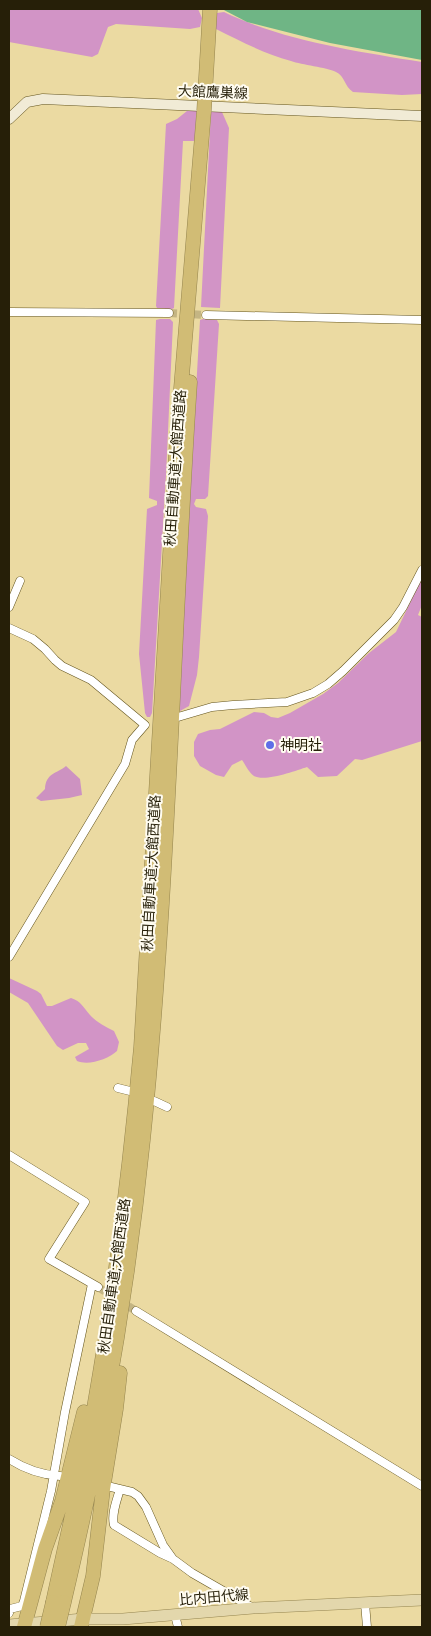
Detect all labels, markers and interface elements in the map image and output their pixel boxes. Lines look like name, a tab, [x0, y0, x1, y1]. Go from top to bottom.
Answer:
street label: 大館鷹巣線	[178, 83, 248, 101]
street label: 秋田自動車道;大館西道路	[162, 389, 188, 547]
place label: 神明社	[280, 737, 322, 753]
marker: 神明社	[264, 739, 276, 751]
street label: 秋田自動車道;大館西道路	[139, 794, 163, 952]
street label: 秋田自動車道;大館西道路	[95, 1197, 133, 1355]
street label: 比内田代線	[178, 1586, 250, 1608]

